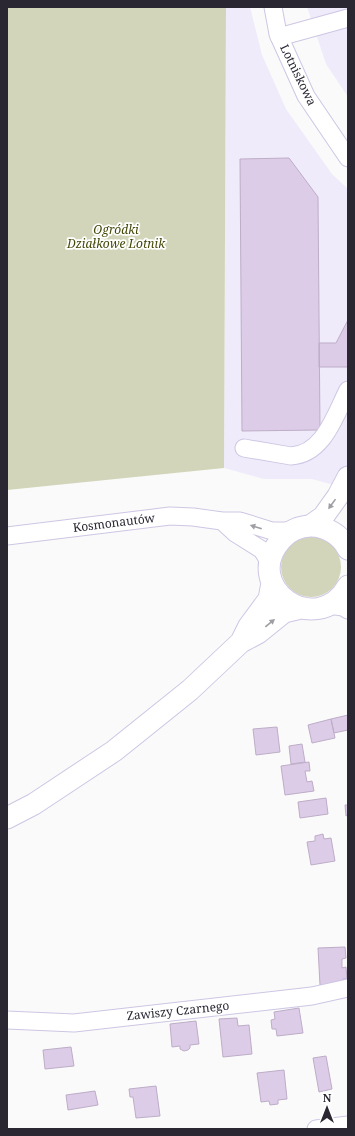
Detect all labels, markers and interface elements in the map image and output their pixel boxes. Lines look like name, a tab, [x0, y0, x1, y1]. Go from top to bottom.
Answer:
street label: Lotniskowa	[276, 41, 321, 109]
park label: Ogródki Działkowe Lotnik	[66, 221, 166, 252]
one-way arrow	[328, 499, 336, 509]
street label: Kosmonautów	[72, 509, 157, 536]
one-way arrow	[250, 523, 262, 529]
one-way arrow	[265, 619, 276, 628]
street label: Zawiszy Czarnego	[126, 997, 230, 1024]
north arrow	[307, 1088, 347, 1128]
text: N	[323, 1090, 332, 1105]

